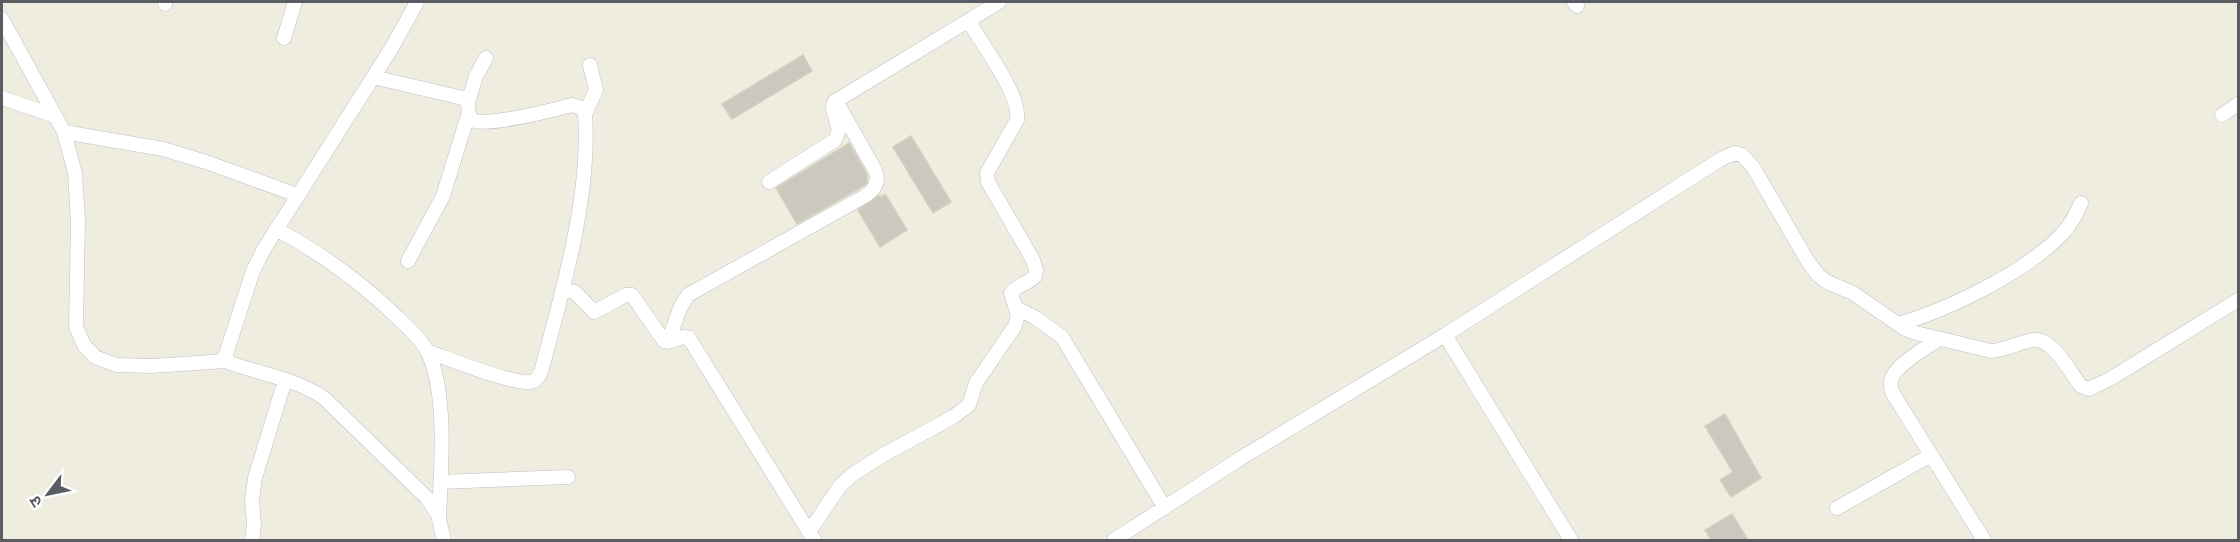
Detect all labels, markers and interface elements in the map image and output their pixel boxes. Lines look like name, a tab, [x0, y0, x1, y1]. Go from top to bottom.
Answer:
north arrow	[18, 464, 78, 524]
text: उ	[24, 493, 45, 511]

